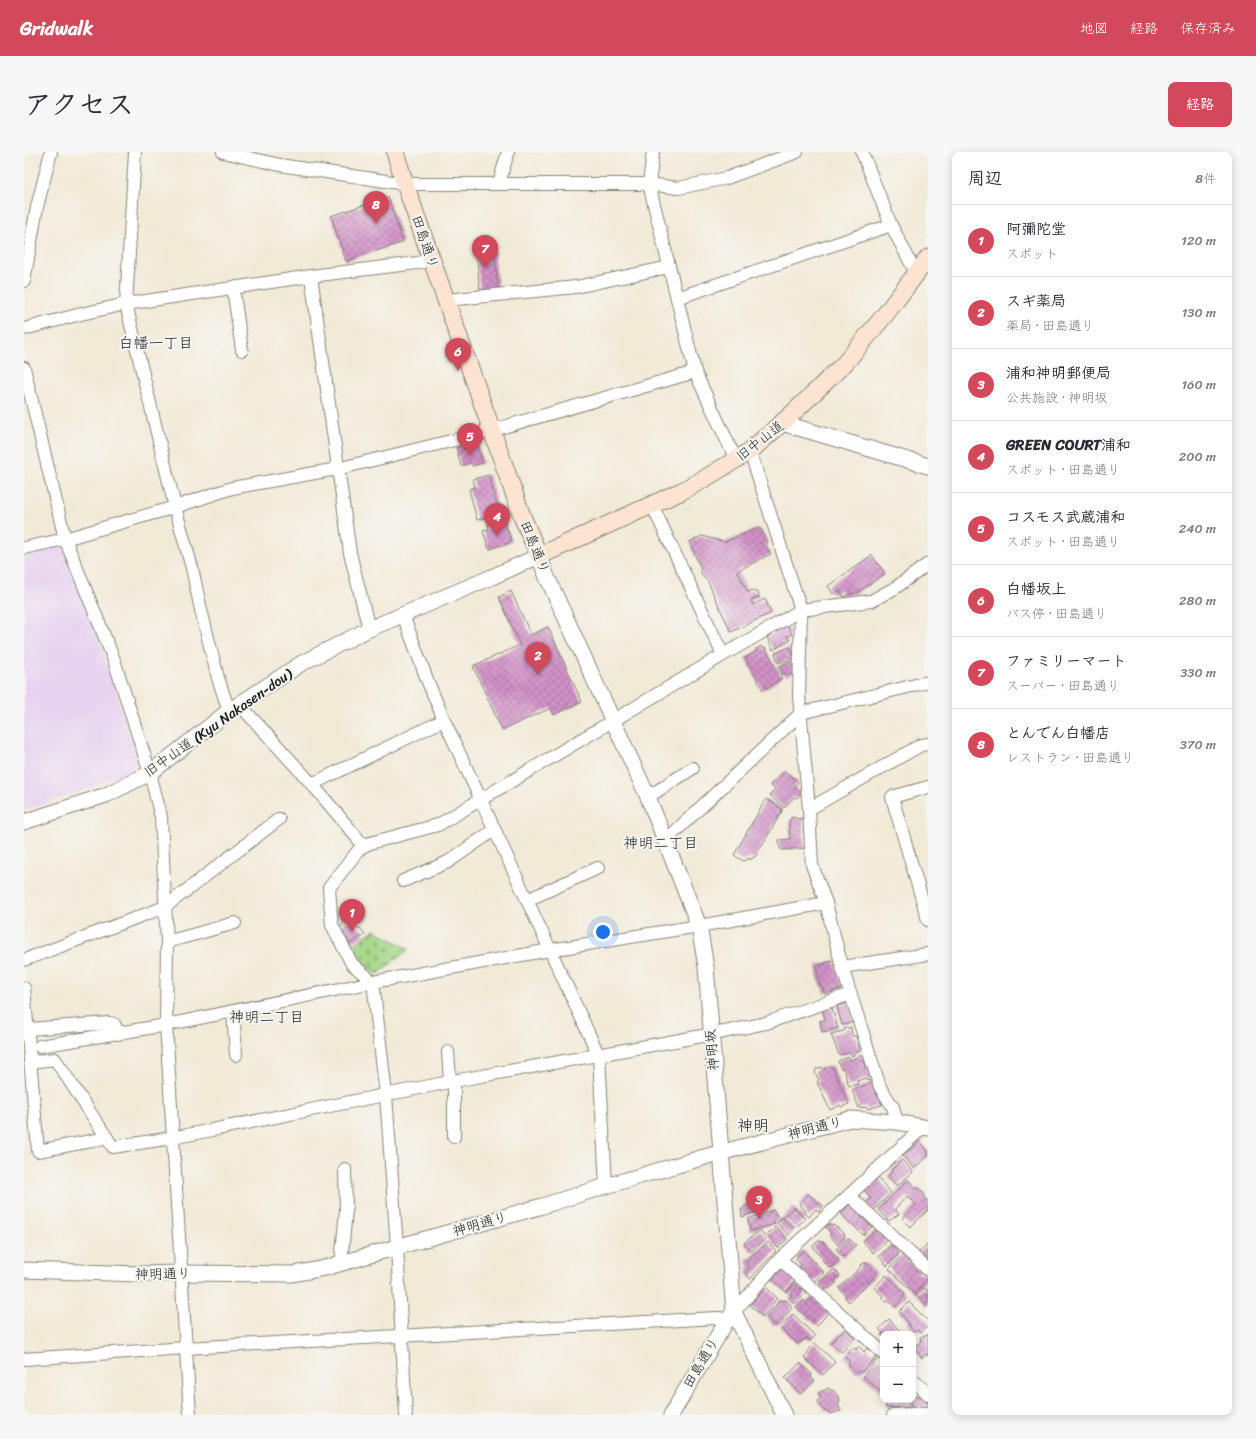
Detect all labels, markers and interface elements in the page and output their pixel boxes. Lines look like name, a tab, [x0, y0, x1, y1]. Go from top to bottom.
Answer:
text: Gridwalk	[20, 12, 93, 45]
text: 地図	[1080, 16, 1108, 41]
text: 経路	[1130, 16, 1158, 41]
text: 保存済み	[1180, 16, 1236, 41]
text: アクセス	[24, 80, 134, 129]
button: 経路	[1168, 82, 1232, 127]
text: 周辺	[968, 163, 1002, 193]
text: 8件	[1195, 167, 1216, 190]
pin: 8	[363, 191, 389, 224]
street label: 田島通り	[404, 211, 446, 273]
text: 阿彌陀堂	[1006, 216, 1066, 242]
text: 1	[978, 229, 984, 252]
text: 120 m	[1181, 229, 1216, 252]
pin: 7	[472, 235, 498, 268]
text: スポット	[1006, 242, 1058, 265]
text: スギ薬局	[1006, 288, 1066, 314]
text: 2	[977, 301, 985, 324]
text: 130 m	[1182, 301, 1216, 324]
text: 薬局 · 田島通り	[1006, 314, 1094, 337]
district label: 白幡一丁目	[118, 330, 194, 356]
pin: 6	[445, 338, 471, 371]
text: 浦和神明郵便局	[1006, 360, 1111, 386]
text: 3	[977, 373, 985, 396]
text: 160 m	[1181, 373, 1216, 396]
text: 公共施設 · 神明坂	[1006, 386, 1107, 409]
street label: 旧中山道	[730, 414, 790, 468]
pin: 5	[457, 423, 483, 456]
text: GREEN COURT浦和	[1006, 432, 1131, 458]
text: 4	[977, 445, 985, 468]
text: 200 m	[1179, 445, 1216, 468]
text: スポット · 田島通り	[1006, 458, 1120, 481]
pin: 4	[484, 503, 510, 536]
text: コスモス武蔵浦和	[1006, 504, 1125, 530]
street label: 田島通り	[513, 516, 557, 578]
text: 5	[977, 517, 985, 540]
text: 240 m	[1179, 517, 1216, 540]
text: スポット · 田島通り	[1006, 530, 1120, 553]
text: 白幡坂上	[1006, 576, 1066, 602]
text: 6	[977, 589, 985, 612]
text: 280 m	[1179, 589, 1216, 612]
text: バス停 · 田島通り	[1006, 602, 1107, 625]
pin: 2	[525, 642, 551, 675]
text: ファミリーマート	[1006, 648, 1127, 674]
street label: 旧中山道 (Kyu Nakasen-dou)	[138, 661, 298, 784]
text: 7	[977, 661, 985, 684]
text: 330 m	[1180, 661, 1216, 684]
text: スーパー · 田島通り	[1006, 674, 1120, 697]
text: とんでん白幡店	[1006, 720, 1110, 746]
text: 8	[977, 733, 985, 756]
text: 370 m	[1180, 733, 1216, 756]
text: レストラン · 田島通り	[1006, 746, 1134, 769]
district label: 神明二丁目	[623, 830, 699, 856]
pin: 1	[339, 899, 365, 932]
your location	[593, 922, 613, 942]
district label: 神明二丁目	[229, 1004, 305, 1030]
street label: 神明坂	[698, 1028, 726, 1072]
street label: 神明通り	[785, 1109, 845, 1147]
district label: 神明	[737, 1111, 769, 1140]
pin: 3	[746, 1186, 772, 1219]
street label: 神明通り	[450, 1204, 510, 1244]
street label: 神明通り	[135, 1261, 191, 1287]
map controls	[880, 1331, 916, 1403]
button: +	[880, 1331, 916, 1367]
street label: 田島通り	[676, 1333, 726, 1393]
button: −	[880, 1367, 916, 1403]

